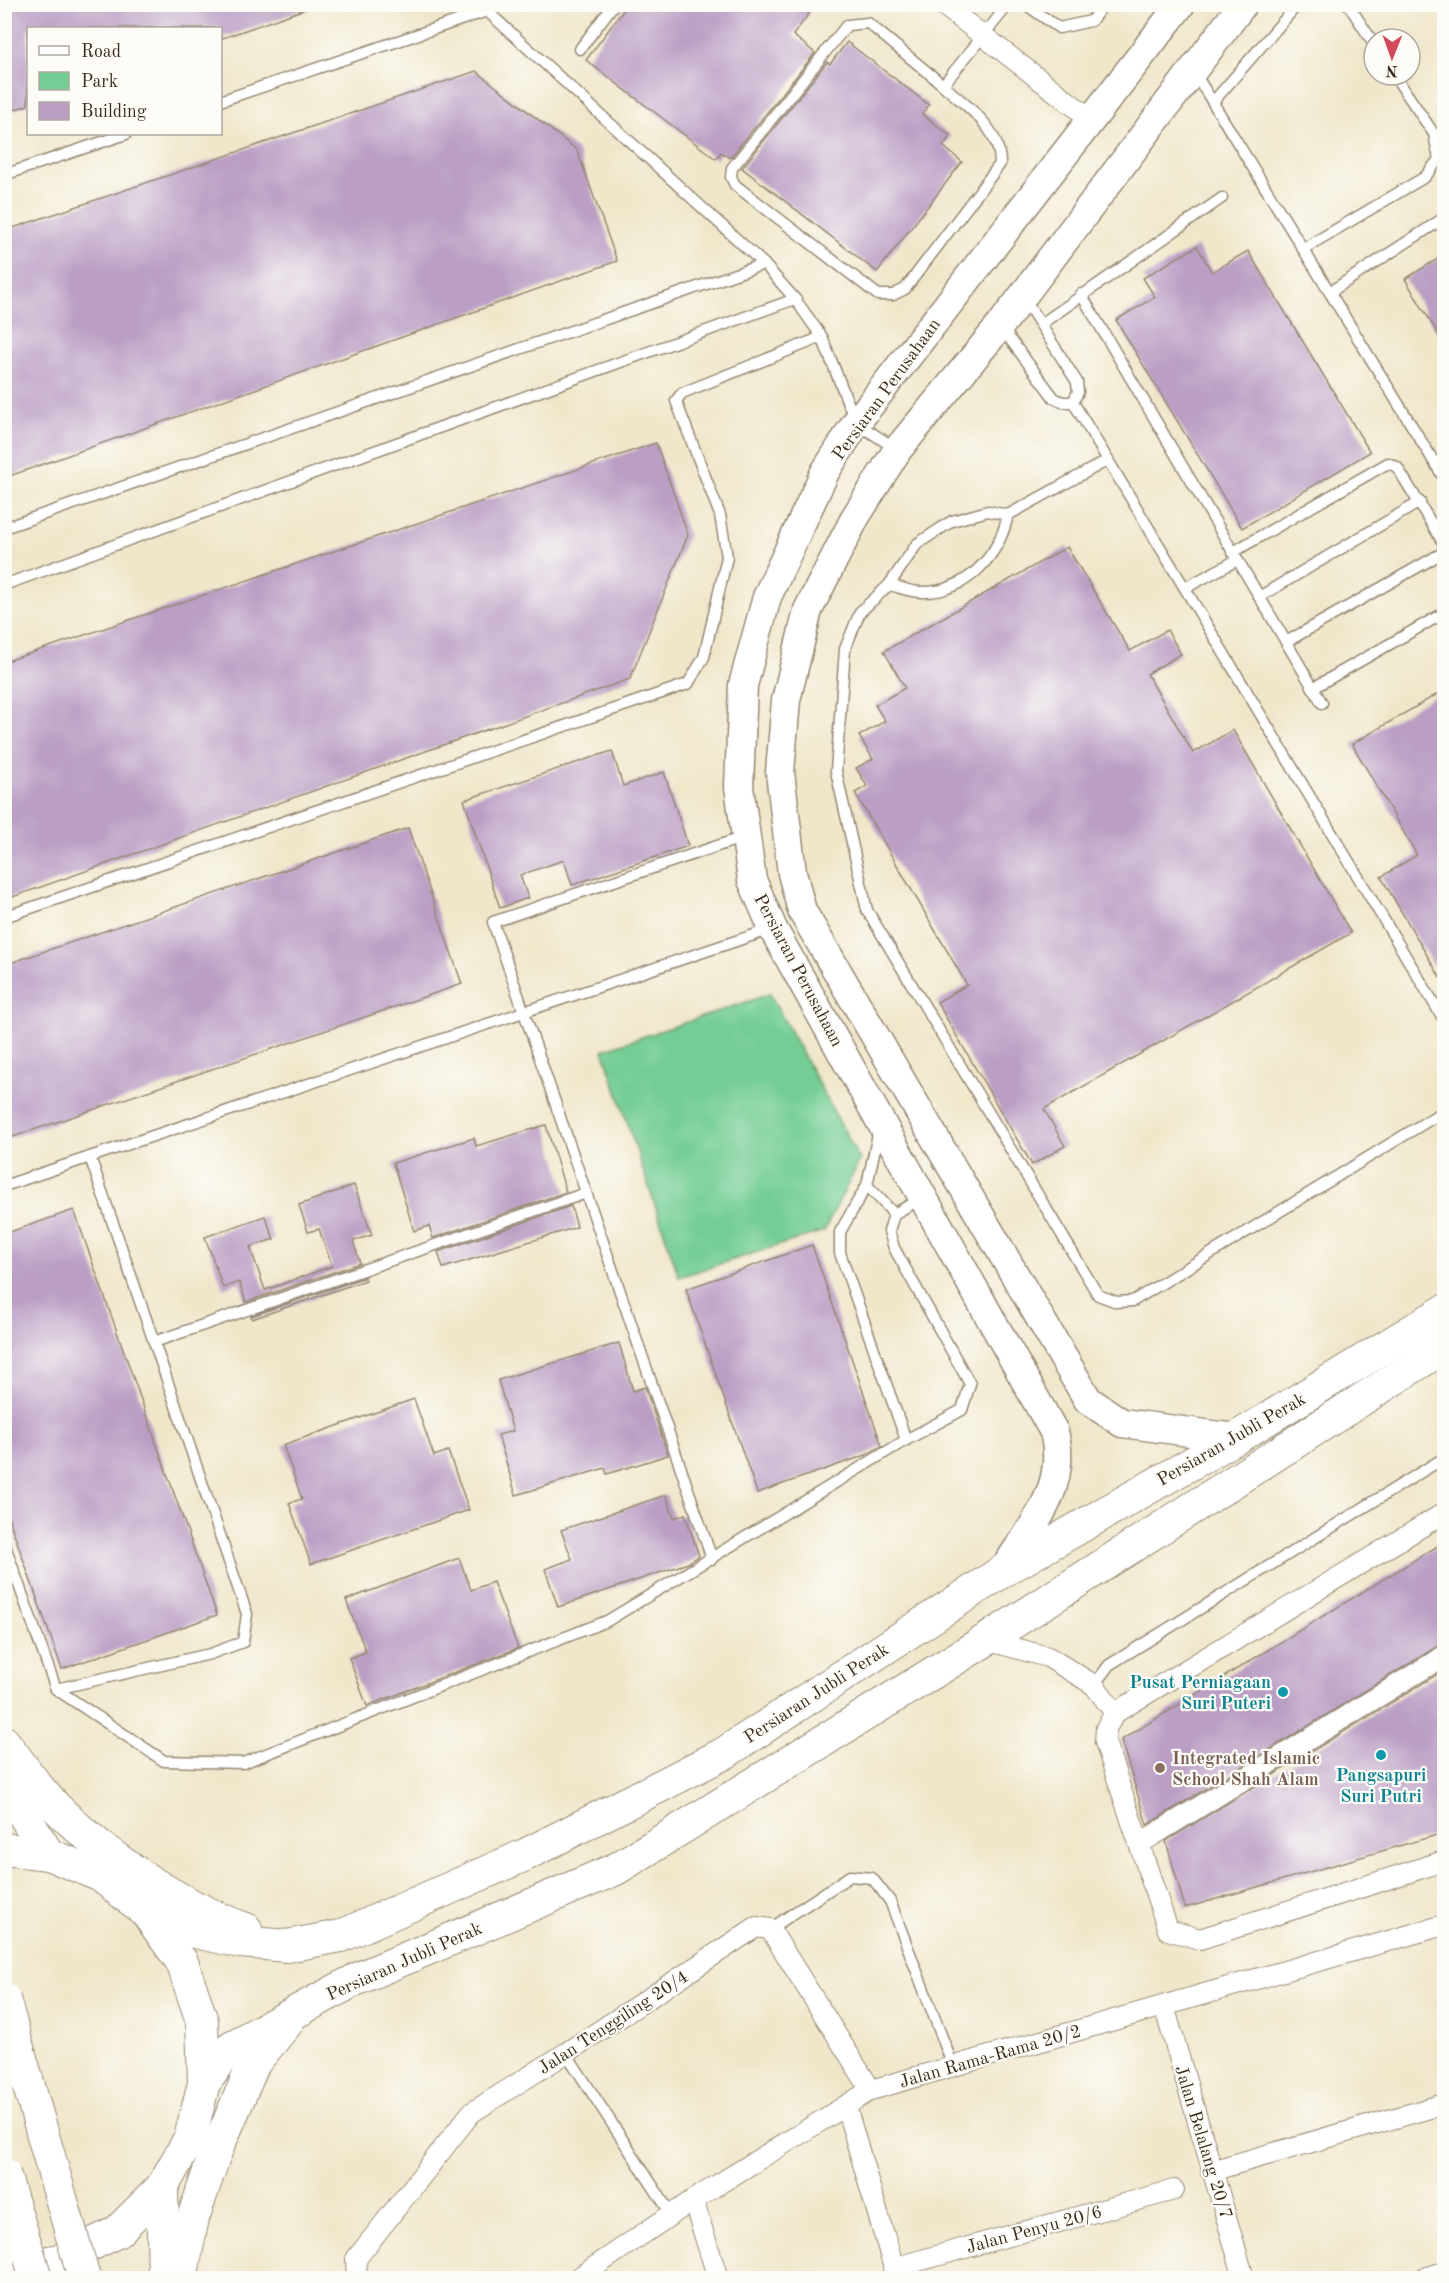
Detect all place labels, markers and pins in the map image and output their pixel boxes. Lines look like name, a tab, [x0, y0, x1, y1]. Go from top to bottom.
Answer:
place label: Pusat Perniagaan Suri Puteri	[1129, 1674, 1271, 1713]
marker: Pusat Perniagaan Suri Puteri	[1276, 1685, 1290, 1699]
marker: Pangsapuri Suri Putri	[1374, 1748, 1388, 1762]
place label: Integrated Islamic School Shah Alam	[1172, 1750, 1320, 1789]
marker: Integrated Islamic School Shah Alam	[1153, 1761, 1167, 1775]
place label: Pangsapuri Suri Putri	[1336, 1767, 1426, 1806]

